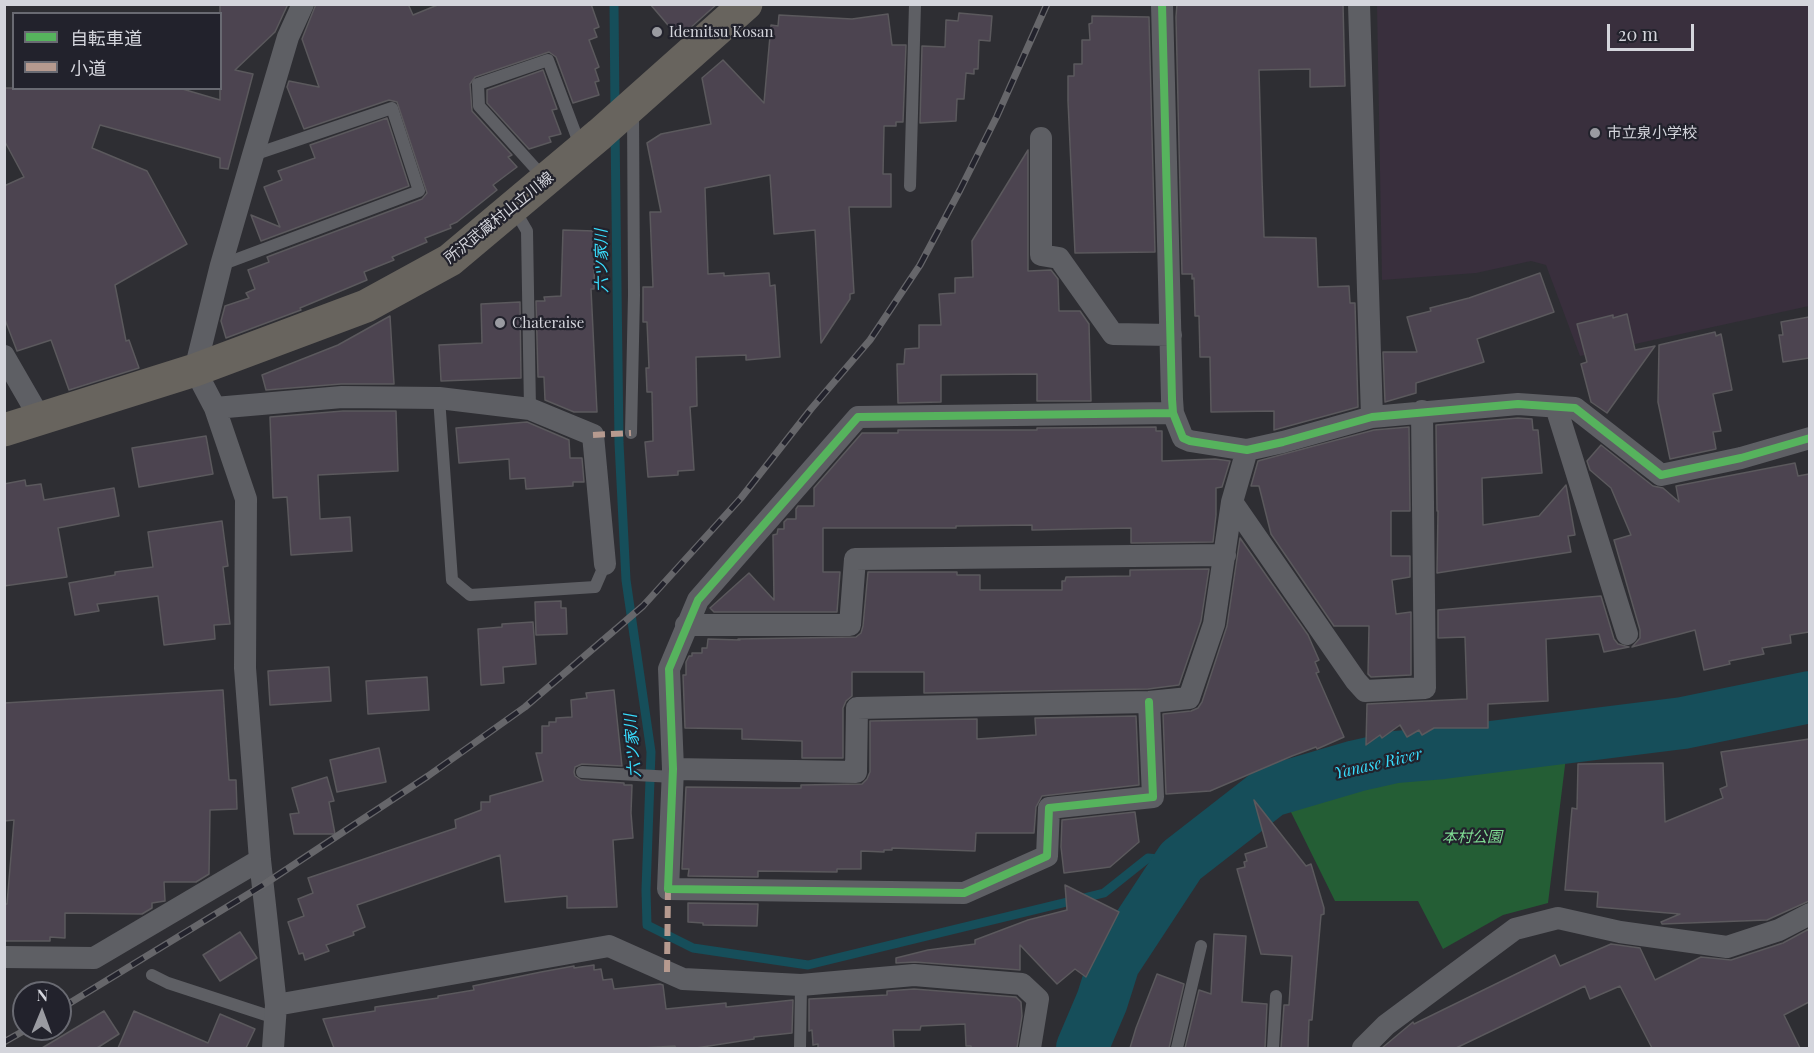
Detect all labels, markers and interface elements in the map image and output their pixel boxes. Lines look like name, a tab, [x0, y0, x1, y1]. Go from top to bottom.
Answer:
legend	[12, 12, 222, 90]
scale bar	[1610, 12, 1697, 50]
text: 20 m	[1618, 22, 1658, 46]
place label: Idemitsu Kosan	[669, 23, 773, 41]
marker: Idemitsu Kosan	[650, 25, 664, 39]
text: 自転車道	[70, 26, 142, 50]
text: 小道	[70, 56, 106, 80]
place label: 市立泉小学校	[1607, 124, 1697, 142]
marker: 市立泉小学校	[1588, 126, 1602, 140]
street label: 所沢武蔵村山立川線	[441, 169, 557, 267]
water label: 六ツ家川	[592, 229, 612, 293]
place label: Chateraise	[512, 314, 584, 332]
marker: Chateraise	[493, 316, 507, 330]
water label: 六ツ家川	[621, 713, 645, 779]
water label: Yanase River	[1332, 745, 1424, 783]
park label: 本村公園	[1442, 828, 1502, 846]
north arrow	[12, 981, 72, 1041]
text: N	[36, 984, 48, 1005]

